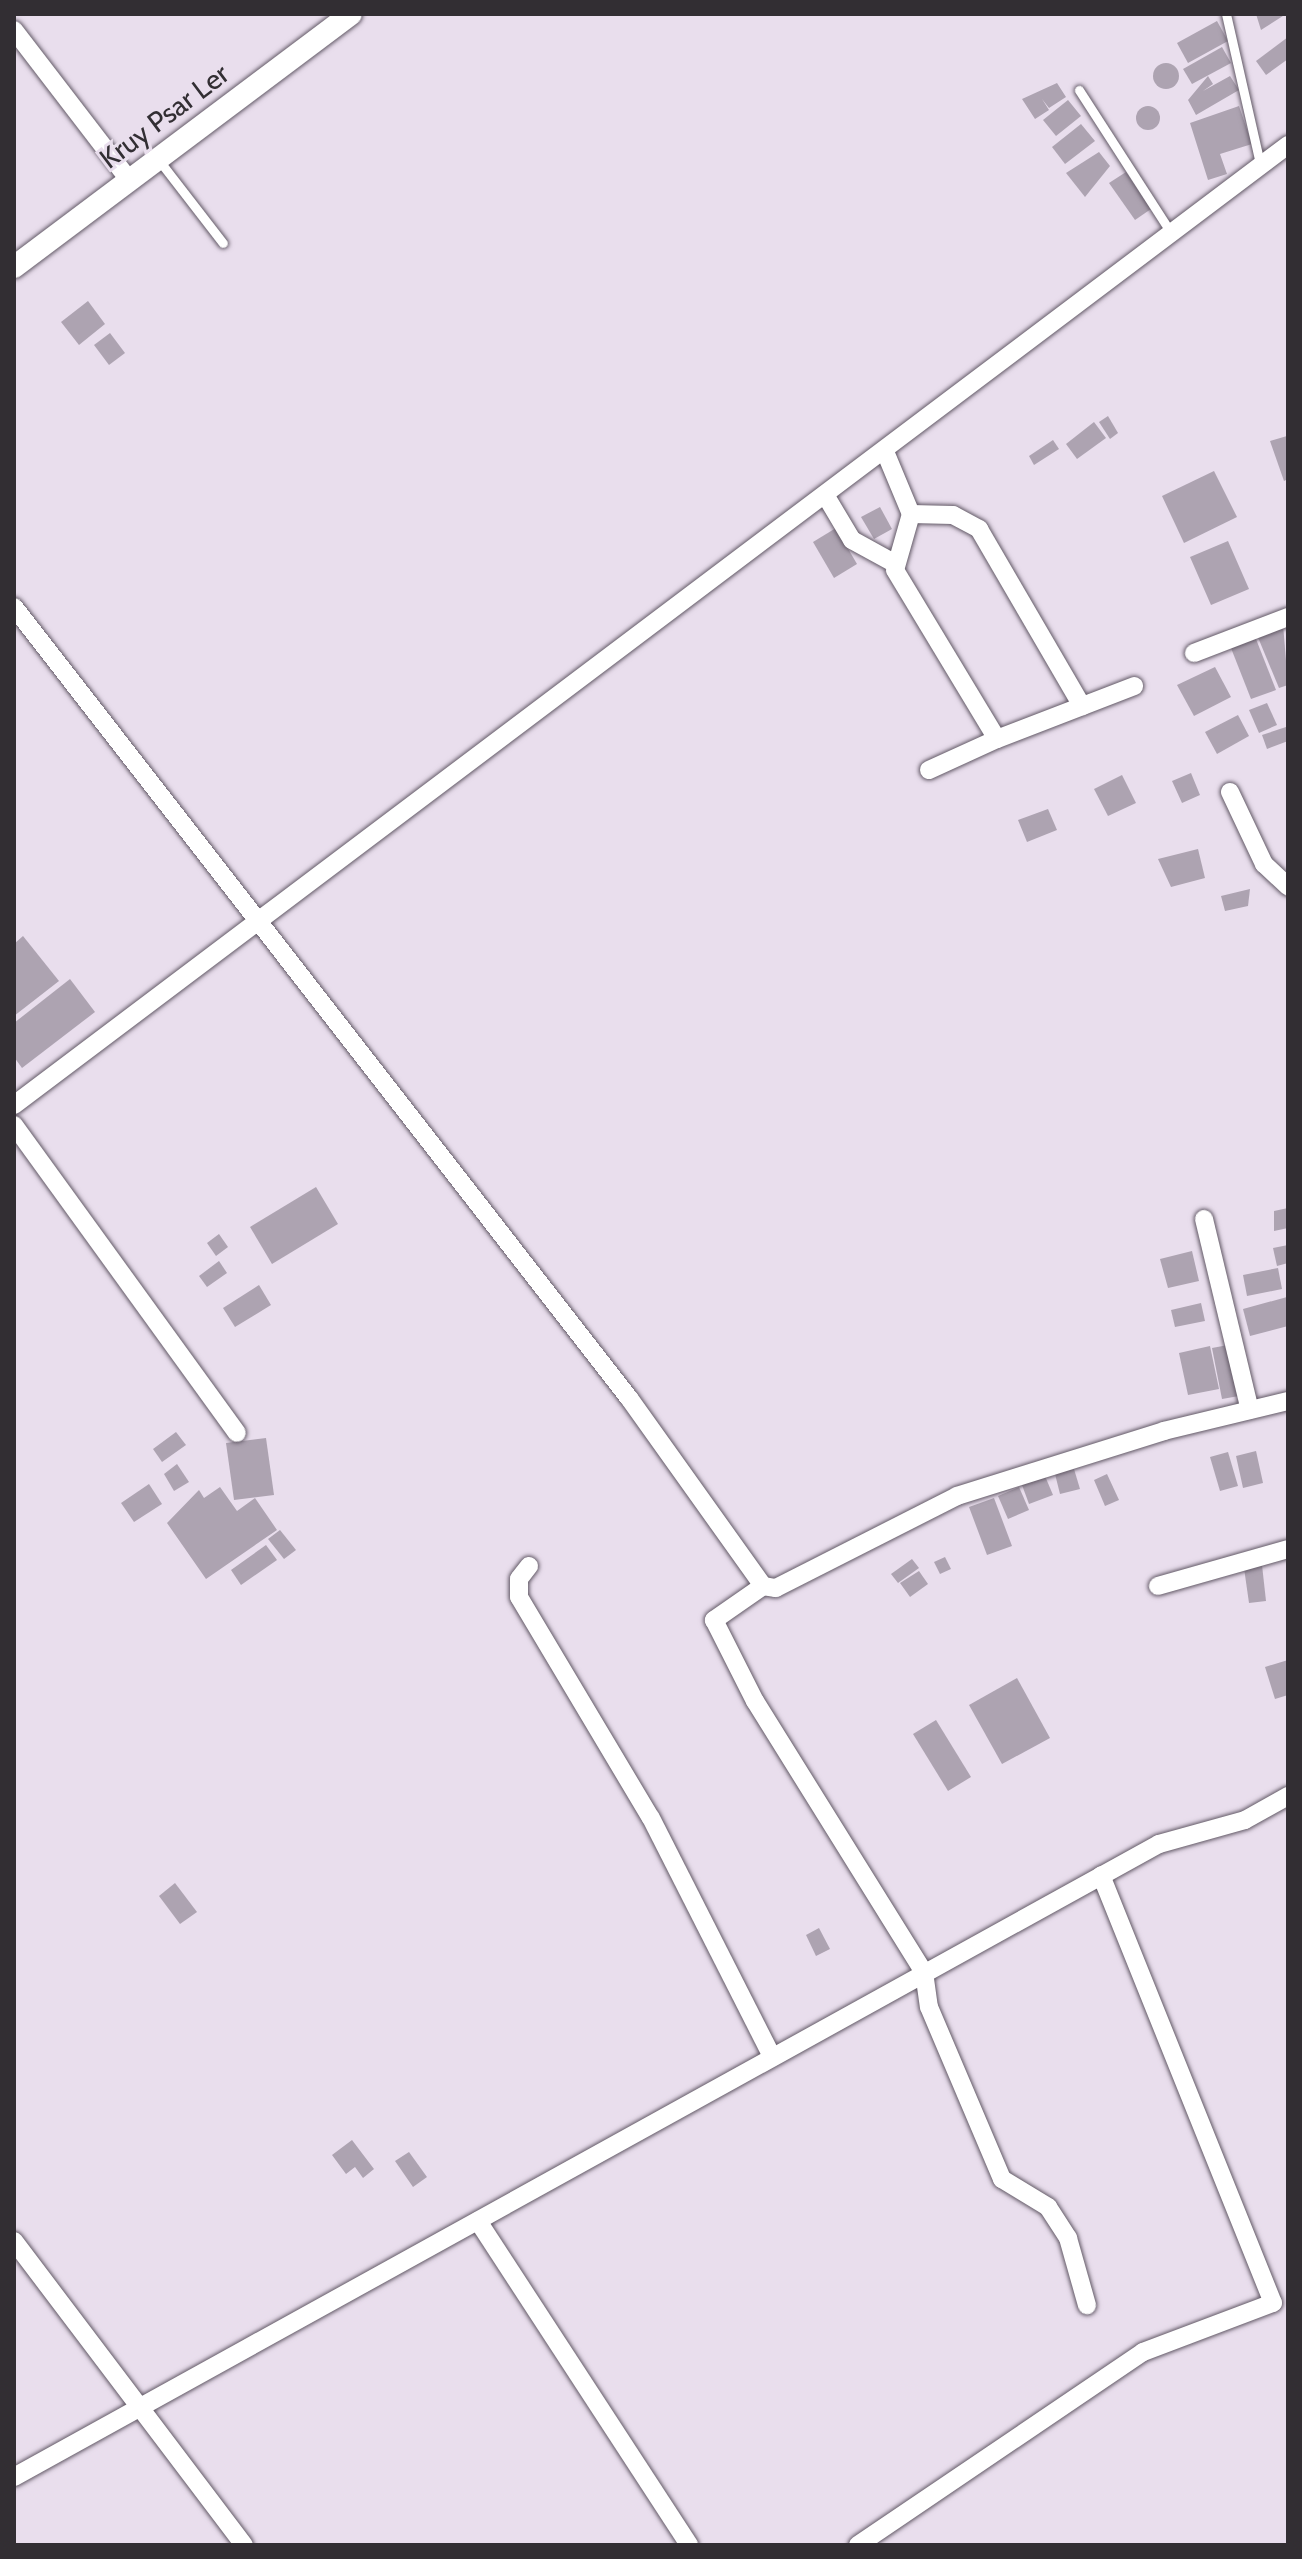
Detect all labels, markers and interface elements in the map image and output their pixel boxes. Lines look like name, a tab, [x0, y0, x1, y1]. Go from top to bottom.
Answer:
street label: Kruy Psar Ler	[93, 57, 235, 175]

